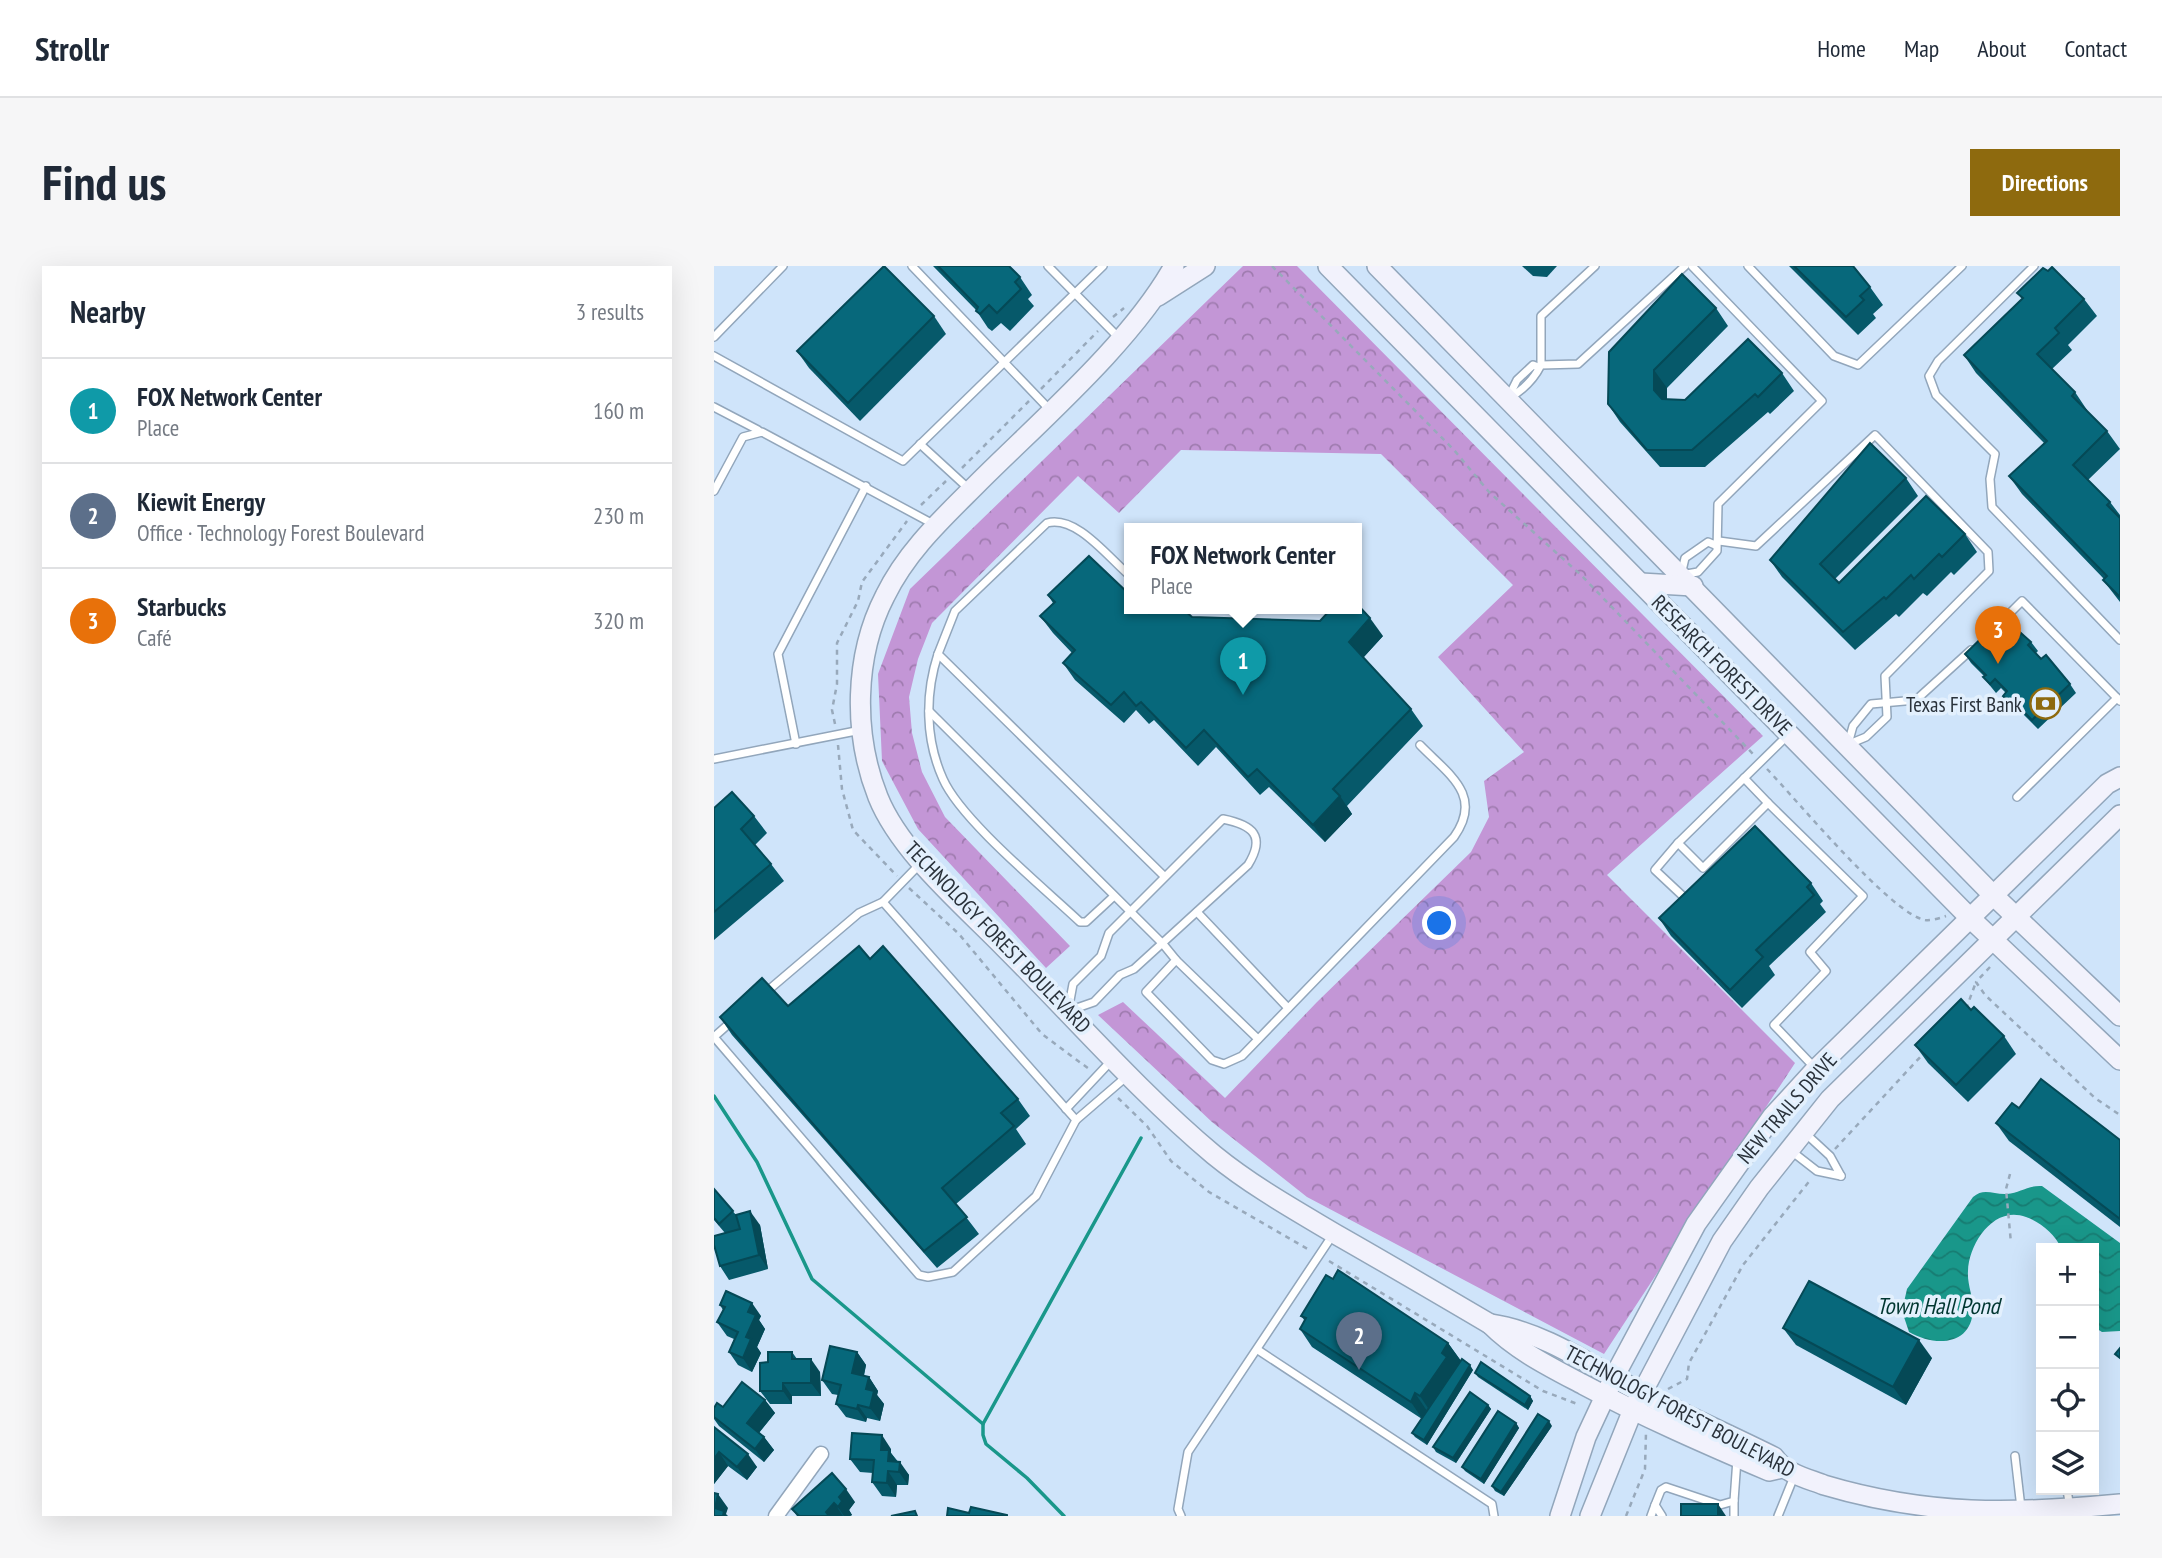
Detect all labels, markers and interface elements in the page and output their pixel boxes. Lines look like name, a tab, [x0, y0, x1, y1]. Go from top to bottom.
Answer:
text: Strollr	[35, 27, 109, 70]
text: Home	[1817, 33, 1866, 64]
text: Map	[1904, 33, 1939, 64]
text: About	[1977, 33, 2026, 64]
text: Contact	[2064, 33, 2127, 64]
button: Directions	[1970, 149, 2120, 216]
text: Find us	[42, 150, 166, 214]
text: Nearby	[70, 292, 145, 331]
text: 3 results	[576, 297, 644, 326]
text: FOX Network Center	[137, 380, 322, 413]
text: 1	[88, 396, 99, 425]
text: 160 m	[593, 396, 644, 425]
text: Place	[137, 413, 179, 442]
text: Kiewit Energy	[137, 485, 265, 518]
text: 2	[88, 501, 99, 530]
text: 230 m	[593, 501, 644, 530]
text: Office · Technology Forest Boulevard	[137, 518, 424, 547]
popup	[1124, 523, 1362, 614]
text: FOX Network Center	[1150, 538, 1336, 571]
text: Place	[1150, 571, 1193, 600]
street label: RESEARCH FOREST DRIVE	[1646, 589, 1798, 741]
text: Starbucks	[137, 590, 226, 623]
text: 3	[88, 606, 99, 635]
text: 320 m	[593, 606, 644, 635]
pin: 3	[1975, 606, 2021, 664]
text: Café	[137, 623, 172, 652]
pin: 1	[1220, 637, 1266, 695]
bank icon: Texas First Bank	[2028, 687, 2062, 721]
place label: Texas First Bank	[1906, 691, 2022, 718]
street label: TECHNOLOGY FOREST BOULEVARD	[899, 835, 1097, 1039]
your location	[1422, 906, 1456, 940]
street label: NEW TRAILS DRIVE	[1731, 1047, 1843, 1169]
map controls	[2036, 1243, 2099, 1495]
button: +	[2036, 1243, 2099, 1306]
water label: Town Hall Pond	[1876, 1291, 2003, 1320]
button: −	[2036, 1306, 2099, 1369]
pin: 2	[1336, 1312, 1382, 1370]
street label: TECHNOLOGY FOREST BOULEVARD	[1560, 1339, 1800, 1483]
button: locate	[2036, 1369, 2099, 1432]
button: layers	[2036, 1432, 2099, 1495]

